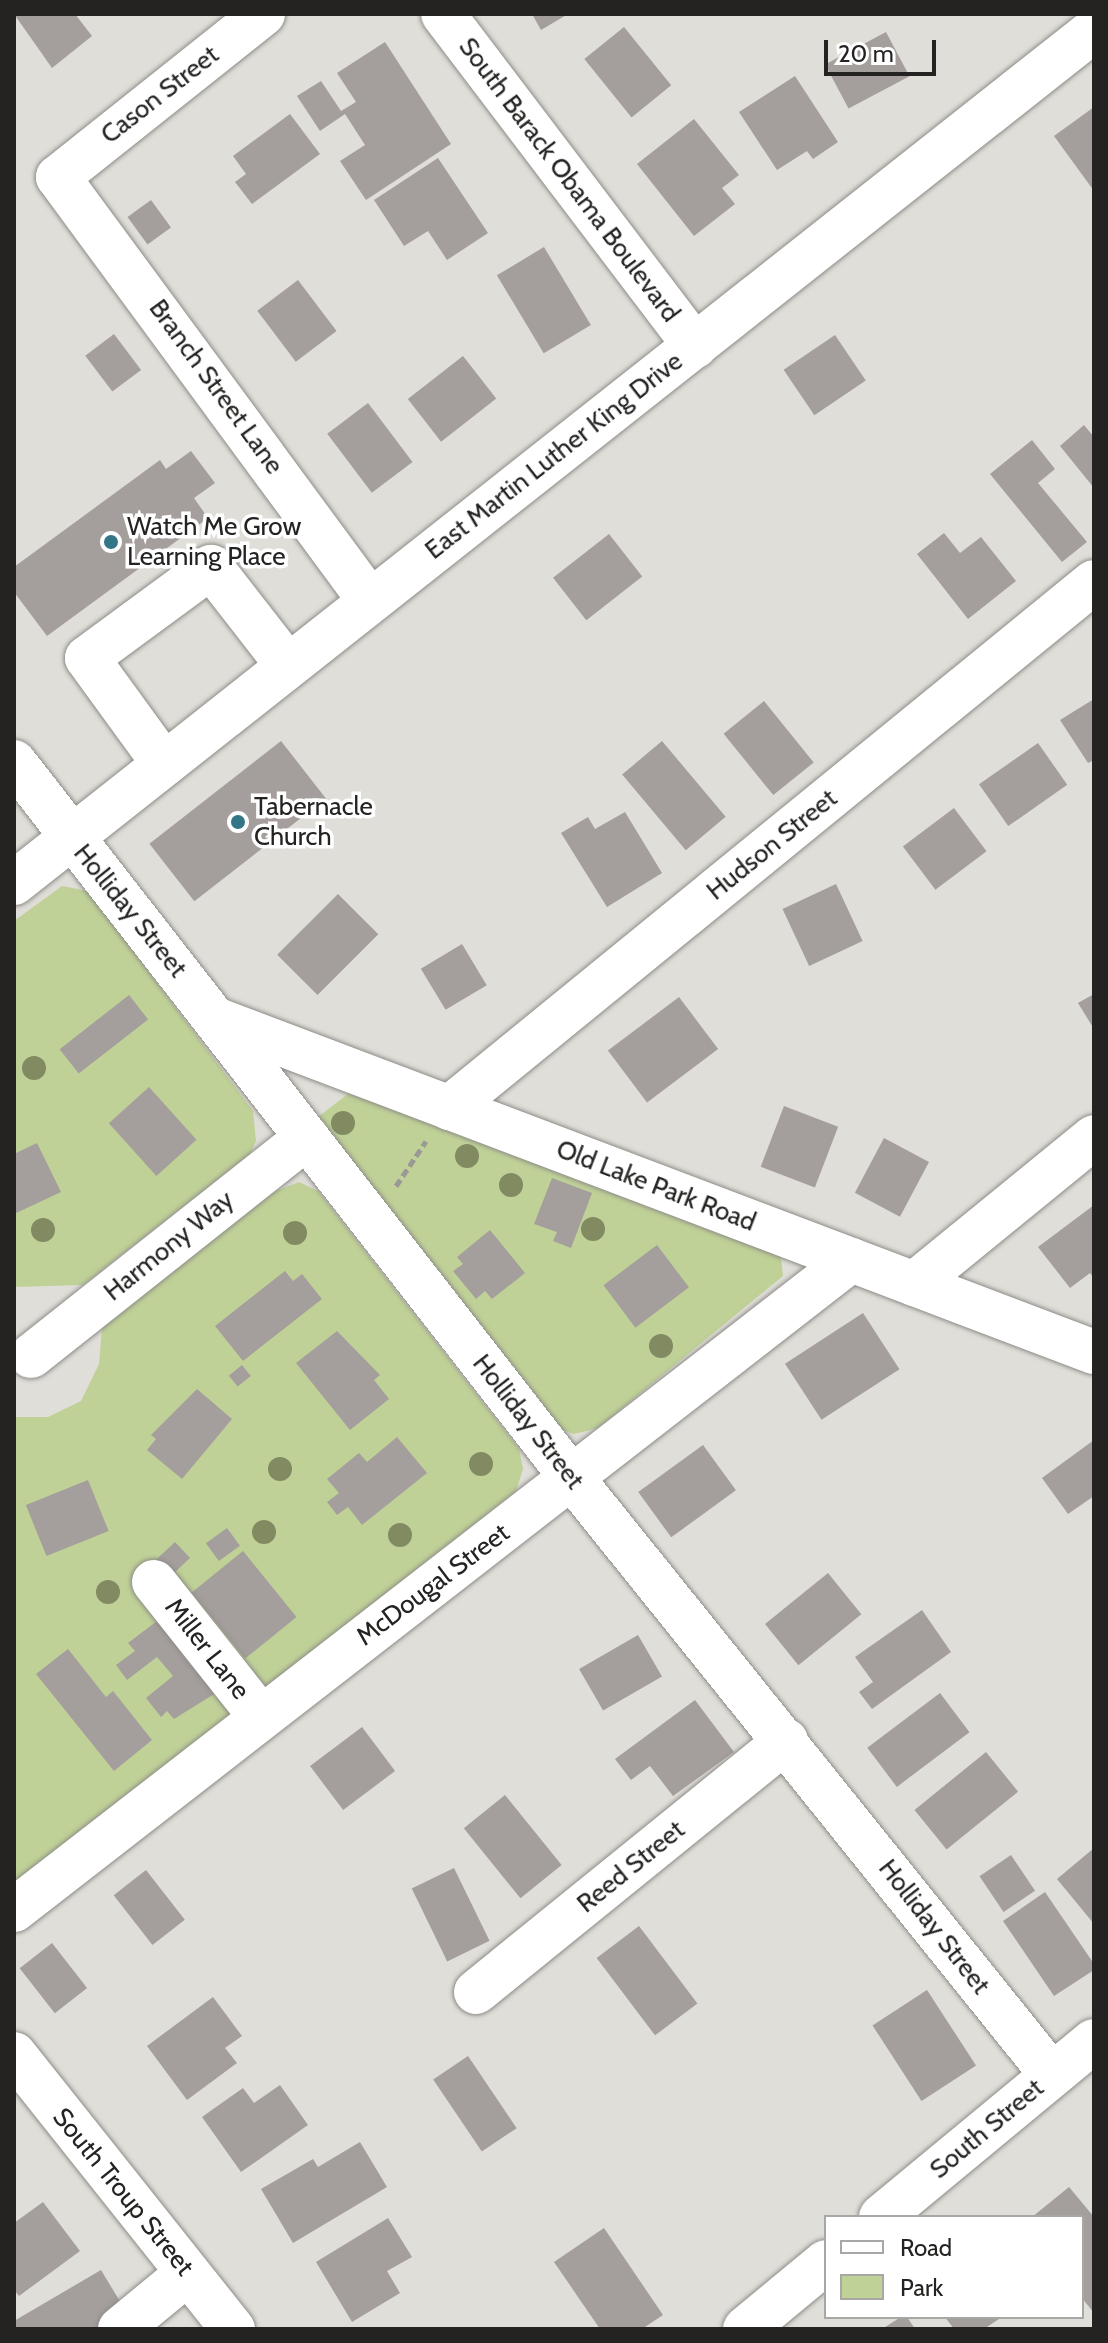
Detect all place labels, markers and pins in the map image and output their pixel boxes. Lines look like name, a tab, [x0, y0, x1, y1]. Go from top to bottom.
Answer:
place label: Watch Me Grow Learning Place	[127, 511, 301, 572]
marker: Watch Me Grow Learning Place	[102, 533, 120, 551]
place label: Tabernacle Church	[254, 791, 373, 852]
marker: Tabernacle Church	[229, 813, 247, 831]

